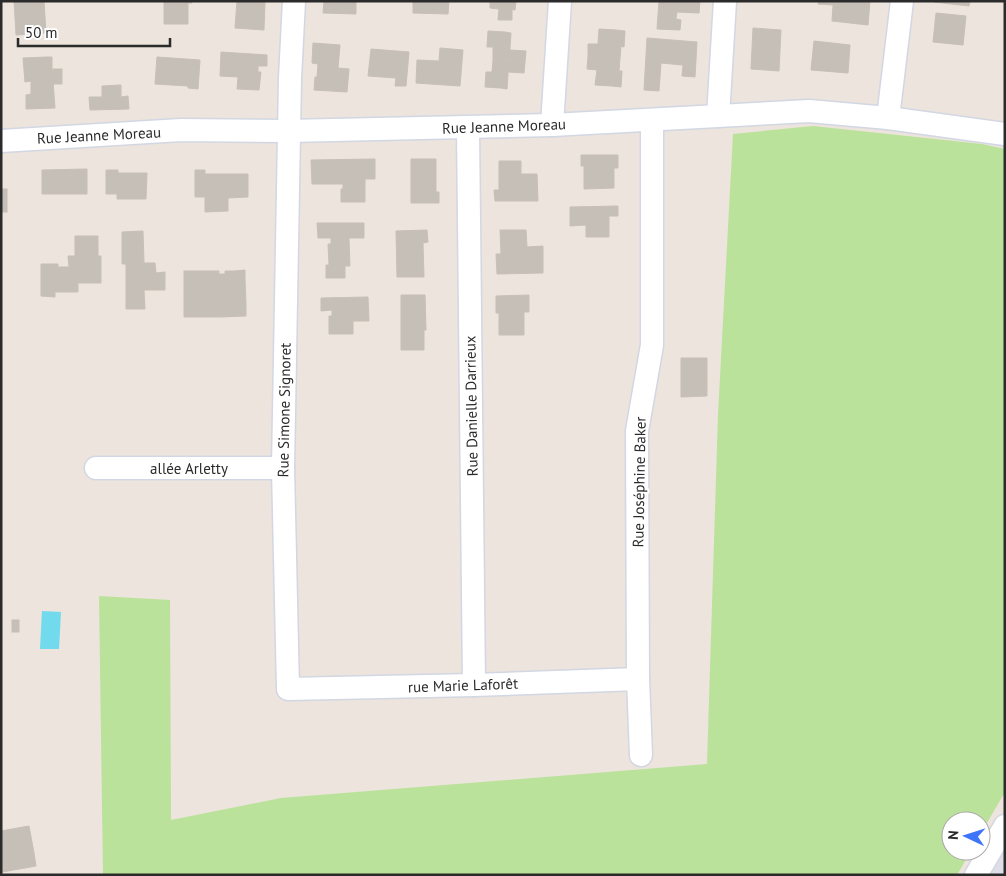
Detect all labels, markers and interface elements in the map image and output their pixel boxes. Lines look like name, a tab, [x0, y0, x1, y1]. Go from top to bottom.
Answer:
scale bar	[18, 15, 170, 47]
text: 50 m	[25, 23, 58, 42]
street label: Rue Jeanne Moreau	[442, 114, 566, 138]
street label: Rue Jeanne Moreau	[37, 122, 161, 148]
street label: Rue Danielle Darrieux	[460, 335, 482, 477]
street label: Rue Simone Signoret	[273, 343, 295, 477]
street label: Rue Joséphine Baker	[628, 416, 650, 548]
street label: allée Arletty	[150, 459, 228, 478]
street label: rue Marie Laforêt	[408, 674, 518, 696]
north arrow	[941, 811, 991, 861]
text: N	[944, 830, 962, 840]

